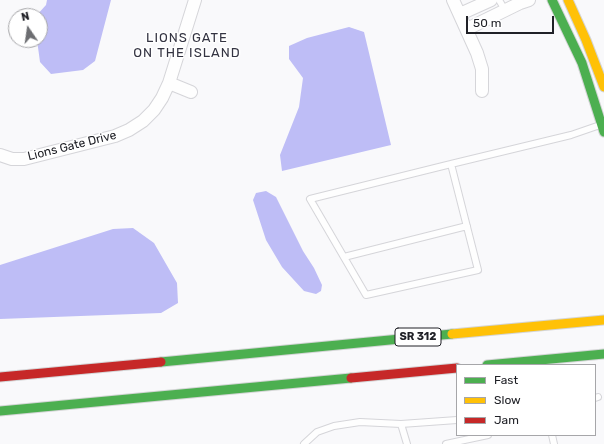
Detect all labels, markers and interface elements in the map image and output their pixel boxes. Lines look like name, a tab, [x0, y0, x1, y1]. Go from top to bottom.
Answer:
north arrow	[8, 8, 48, 48]
scale bar	[468, 8, 556, 34]
text: N	[20, 10, 31, 24]
text: 50 m	[473, 16, 501, 30]
district label: LIONS GATE ON THE ISLAND	[133, 30, 241, 61]
street label: Lions Gate Drive	[26, 128, 118, 164]
road number: SR 312	[395, 328, 441, 346]
legend	[456, 364, 596, 436]
text: Fast	[494, 373, 518, 387]
text: Slow	[494, 393, 521, 407]
text: Jam	[494, 413, 519, 427]

